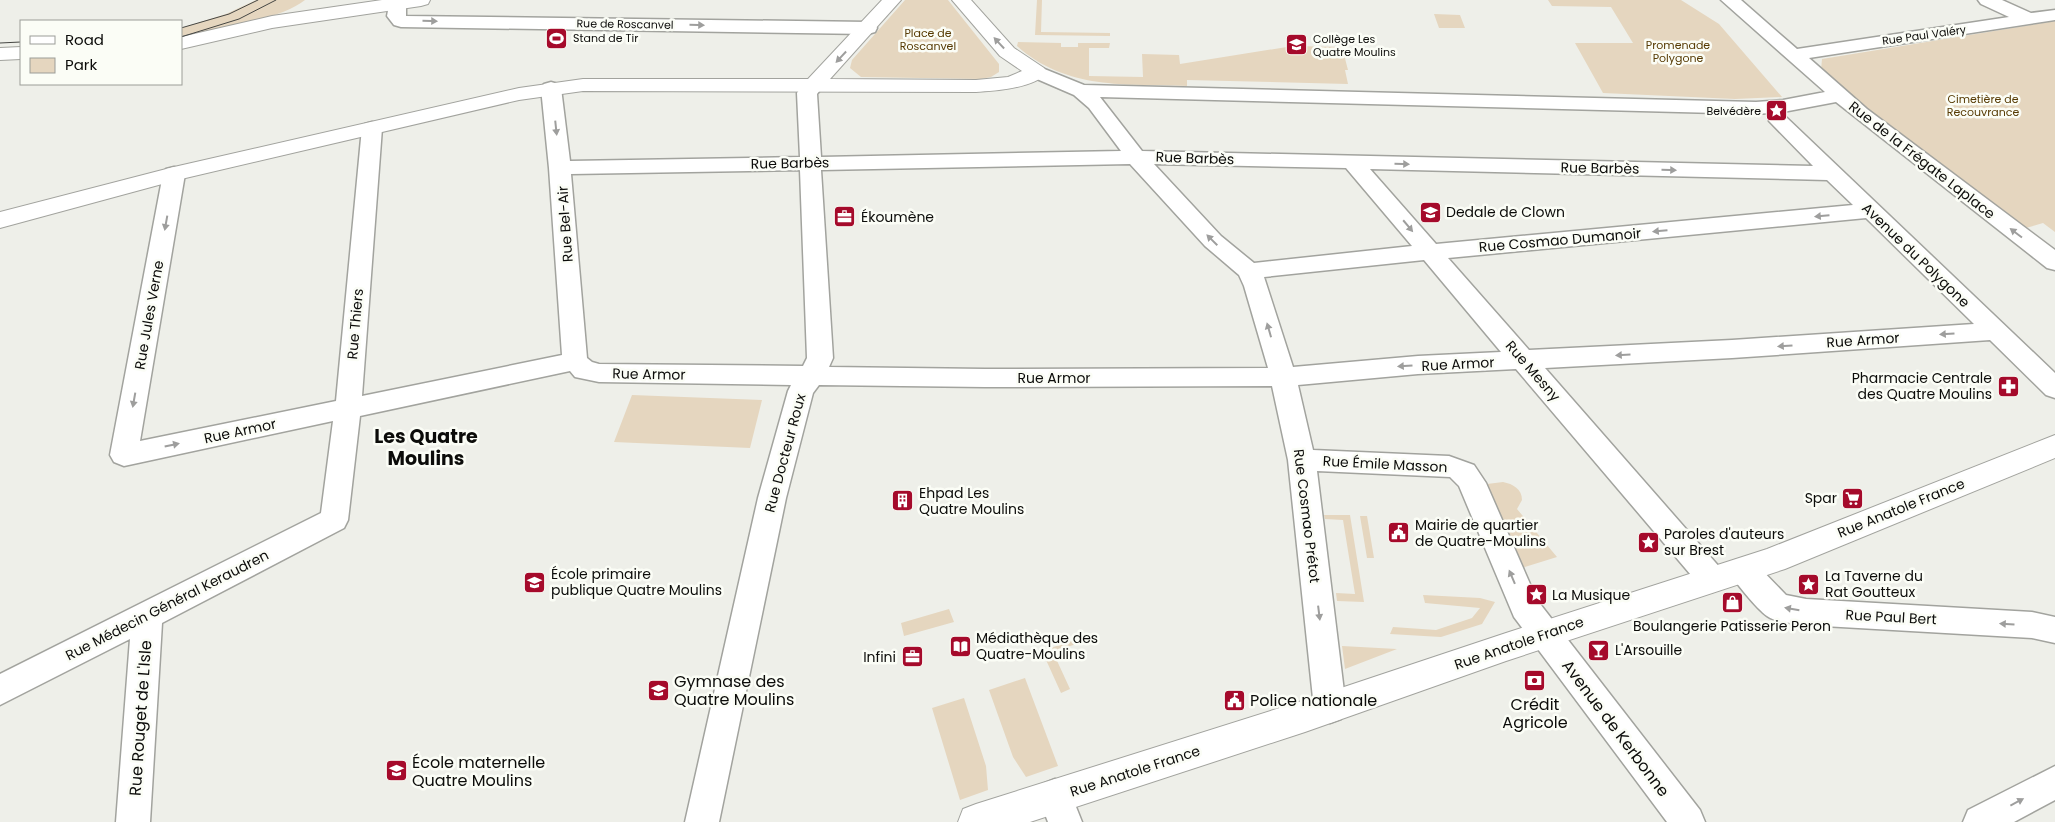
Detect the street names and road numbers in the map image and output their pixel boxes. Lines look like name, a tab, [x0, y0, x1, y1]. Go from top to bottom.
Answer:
street label: Rue de Roscanvel	[576, 15, 674, 33]
street label: Rue Paul Valéry	[1881, 21, 1968, 49]
street label: Rue de la Frégate Laplace	[1845, 96, 2000, 224]
street label: Rue Barbès	[1155, 147, 1235, 169]
street label: Rue Barbès	[751, 152, 829, 174]
street label: Rue Barbès	[1561, 157, 1639, 179]
street label: Rue Bel-Air	[552, 185, 578, 263]
street label: Avenue du Polygone	[1858, 198, 1975, 312]
street label: Rue Cosmao Dumanoir	[1478, 223, 1642, 257]
street label: Rue Jules Verne	[130, 259, 168, 371]
street label: Rue Thiers	[342, 288, 368, 360]
street label: Rue Armor	[1826, 327, 1900, 353]
street label: Rue Mesny	[1501, 336, 1565, 406]
street label: Rue Armor	[1421, 352, 1495, 376]
street label: Rue Armor	[612, 363, 686, 385]
street label: Rue Armor	[1017, 368, 1091, 388]
street label: Rue Docteur Roux	[760, 391, 811, 515]
street label: Rue Armor	[202, 414, 278, 448]
street label: Rue Cosmao Prétot	[1289, 448, 1325, 584]
street label: Rue Émile Masson	[1322, 451, 1448, 477]
street label: Rue Anatole France	[1834, 473, 1968, 543]
street label: Rue Médecin Général Keraudren	[62, 545, 272, 665]
street label: Rue Paul Bert	[1845, 605, 1937, 629]
street label: Rue Anatole France	[1452, 611, 1587, 675]
street label: Rue Rouget de L'Isle	[124, 639, 157, 797]
street label: Avenue de Kerbonne	[1556, 655, 1675, 802]
street label: Rue Anatole France	[1067, 740, 1203, 801]

